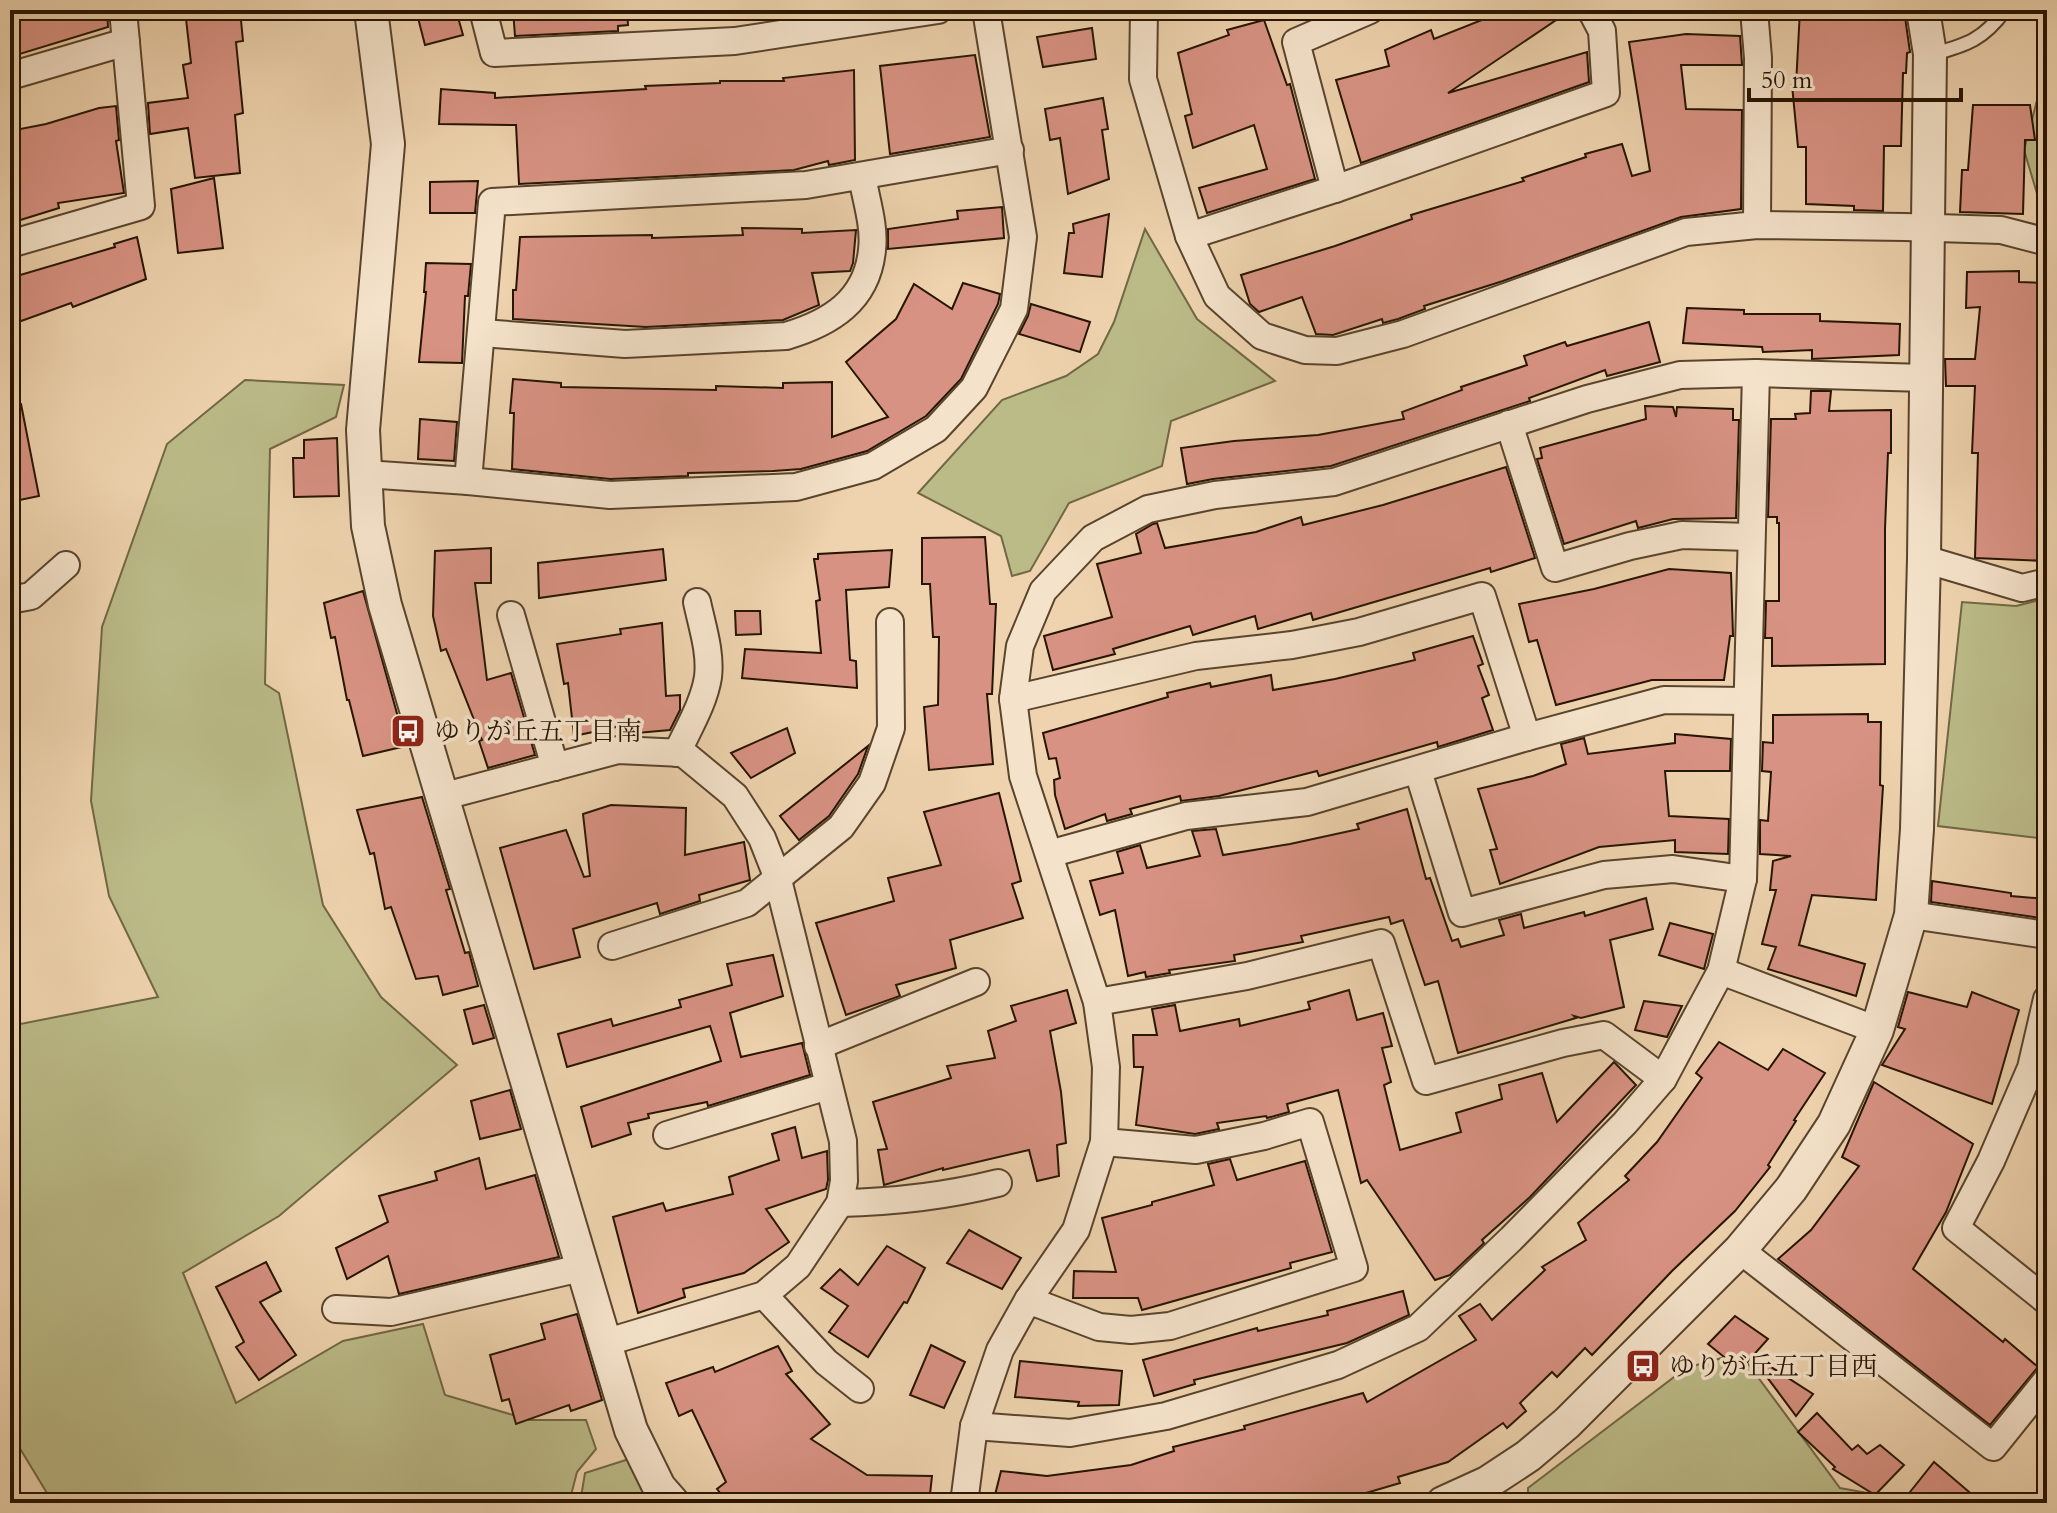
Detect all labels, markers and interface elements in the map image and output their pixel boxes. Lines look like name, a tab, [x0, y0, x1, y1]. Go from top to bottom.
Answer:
scale bar	[1749, 52, 1961, 102]
text: 50 m	[1761, 64, 1813, 97]
bus stop icon: ゆりが丘五丁目南	[389, 712, 427, 750]
place label: ゆりが丘五丁目南	[434, 714, 642, 749]
bus stop icon: ゆりが丘五丁目西	[1624, 1347, 1662, 1385]
place label: ゆりが丘五丁目西	[1669, 1349, 1877, 1384]

